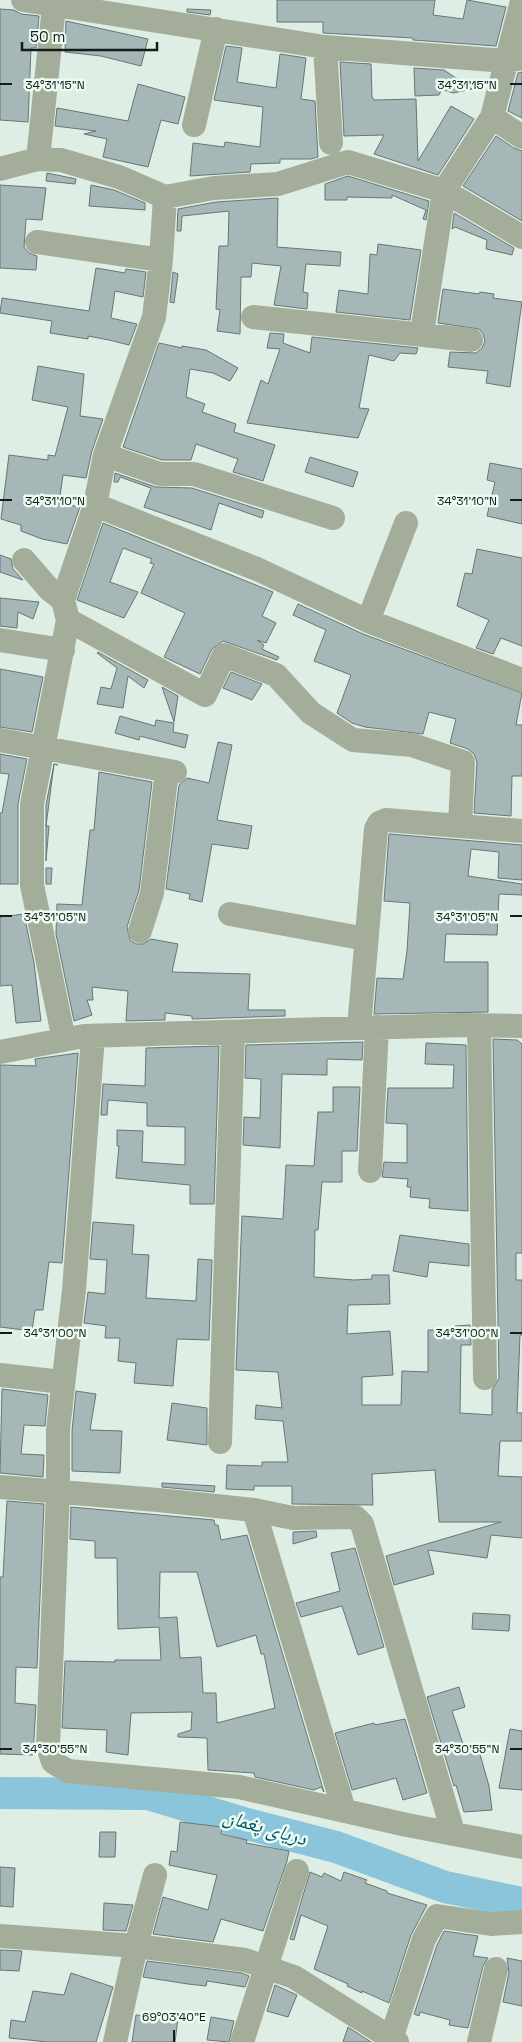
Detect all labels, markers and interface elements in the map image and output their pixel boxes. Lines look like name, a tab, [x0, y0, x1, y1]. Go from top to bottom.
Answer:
scale bar	[22, 20, 158, 52]
text: 50 m	[30, 27, 65, 46]
text: 34°31'15"N	[25, 77, 85, 93]
text: 34°31'15"N	[437, 77, 497, 93]
text: 34°31'10"N	[25, 493, 85, 509]
text: 34°31'10"N	[437, 493, 497, 509]
text: 34°31'05"N	[24, 909, 86, 925]
text: 34°31'05"N	[436, 909, 498, 925]
text: 34°31'00"N	[24, 1325, 86, 1341]
text: 34°31'00"N	[436, 1325, 498, 1341]
text: 34°30'55"N	[23, 1741, 87, 1757]
text: 34°30'55"N	[435, 1741, 499, 1757]
water label: دریای پغمان	[220, 1803, 310, 1851]
text: 69°03'40"E	[142, 2009, 206, 2025]

